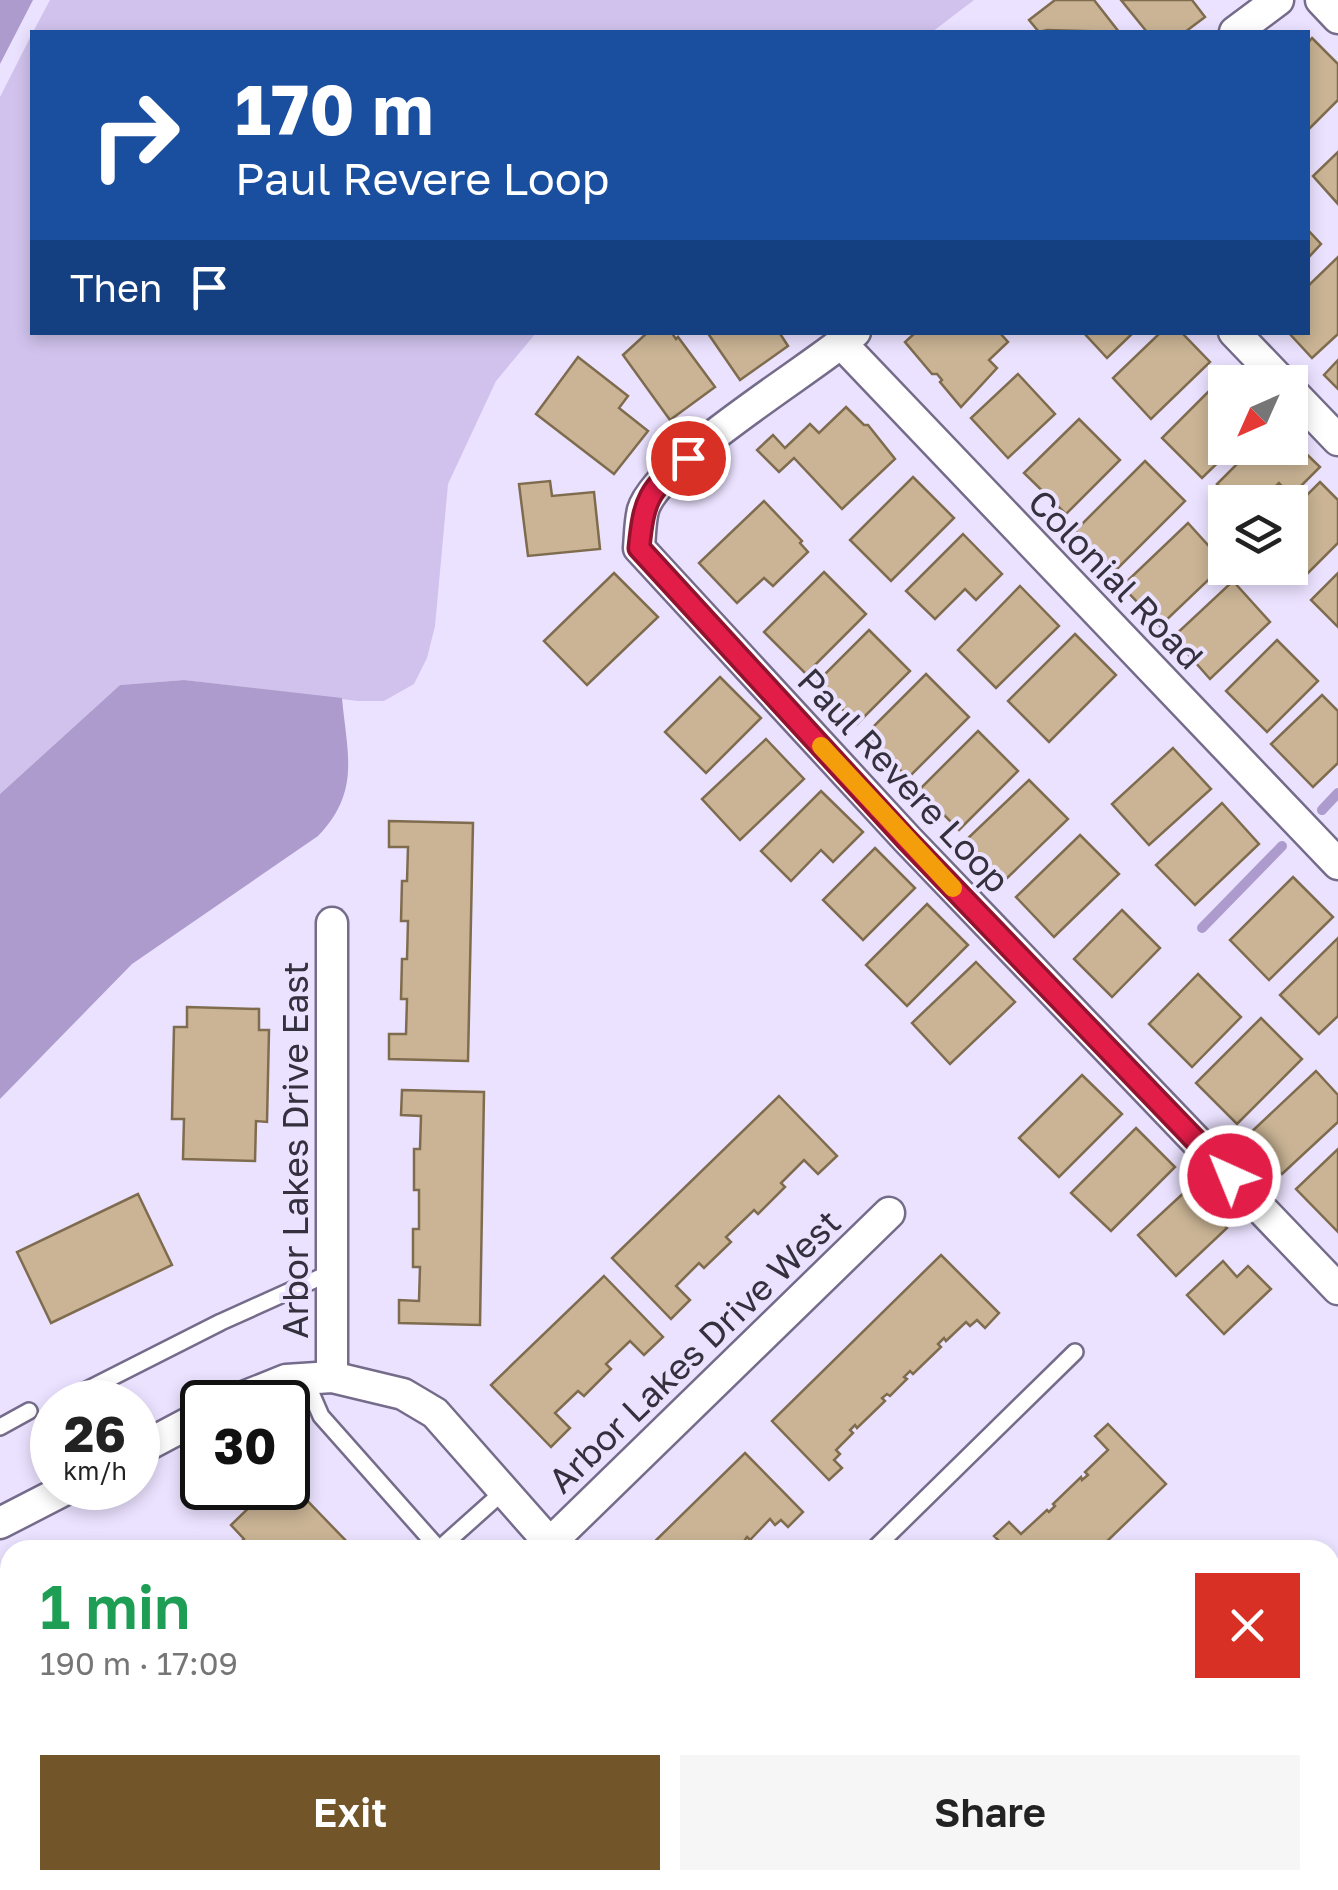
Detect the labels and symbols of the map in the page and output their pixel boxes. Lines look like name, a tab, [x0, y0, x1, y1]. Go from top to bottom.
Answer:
north arrow	[1208, 365, 1308, 465]
pin	[646, 416, 731, 501]
street label: Colonial Road	[1020, 481, 1212, 677]
street label: Paul Revere Loop	[789, 659, 1019, 901]
street label: Arbor Lakes Drive East	[274, 961, 316, 1339]
position arrow	[1178, 1124, 1282, 1228]
street label: Arbor Lakes Drive West	[539, 1201, 849, 1501]
speed limit sign: 30	[180, 1380, 310, 1510]

